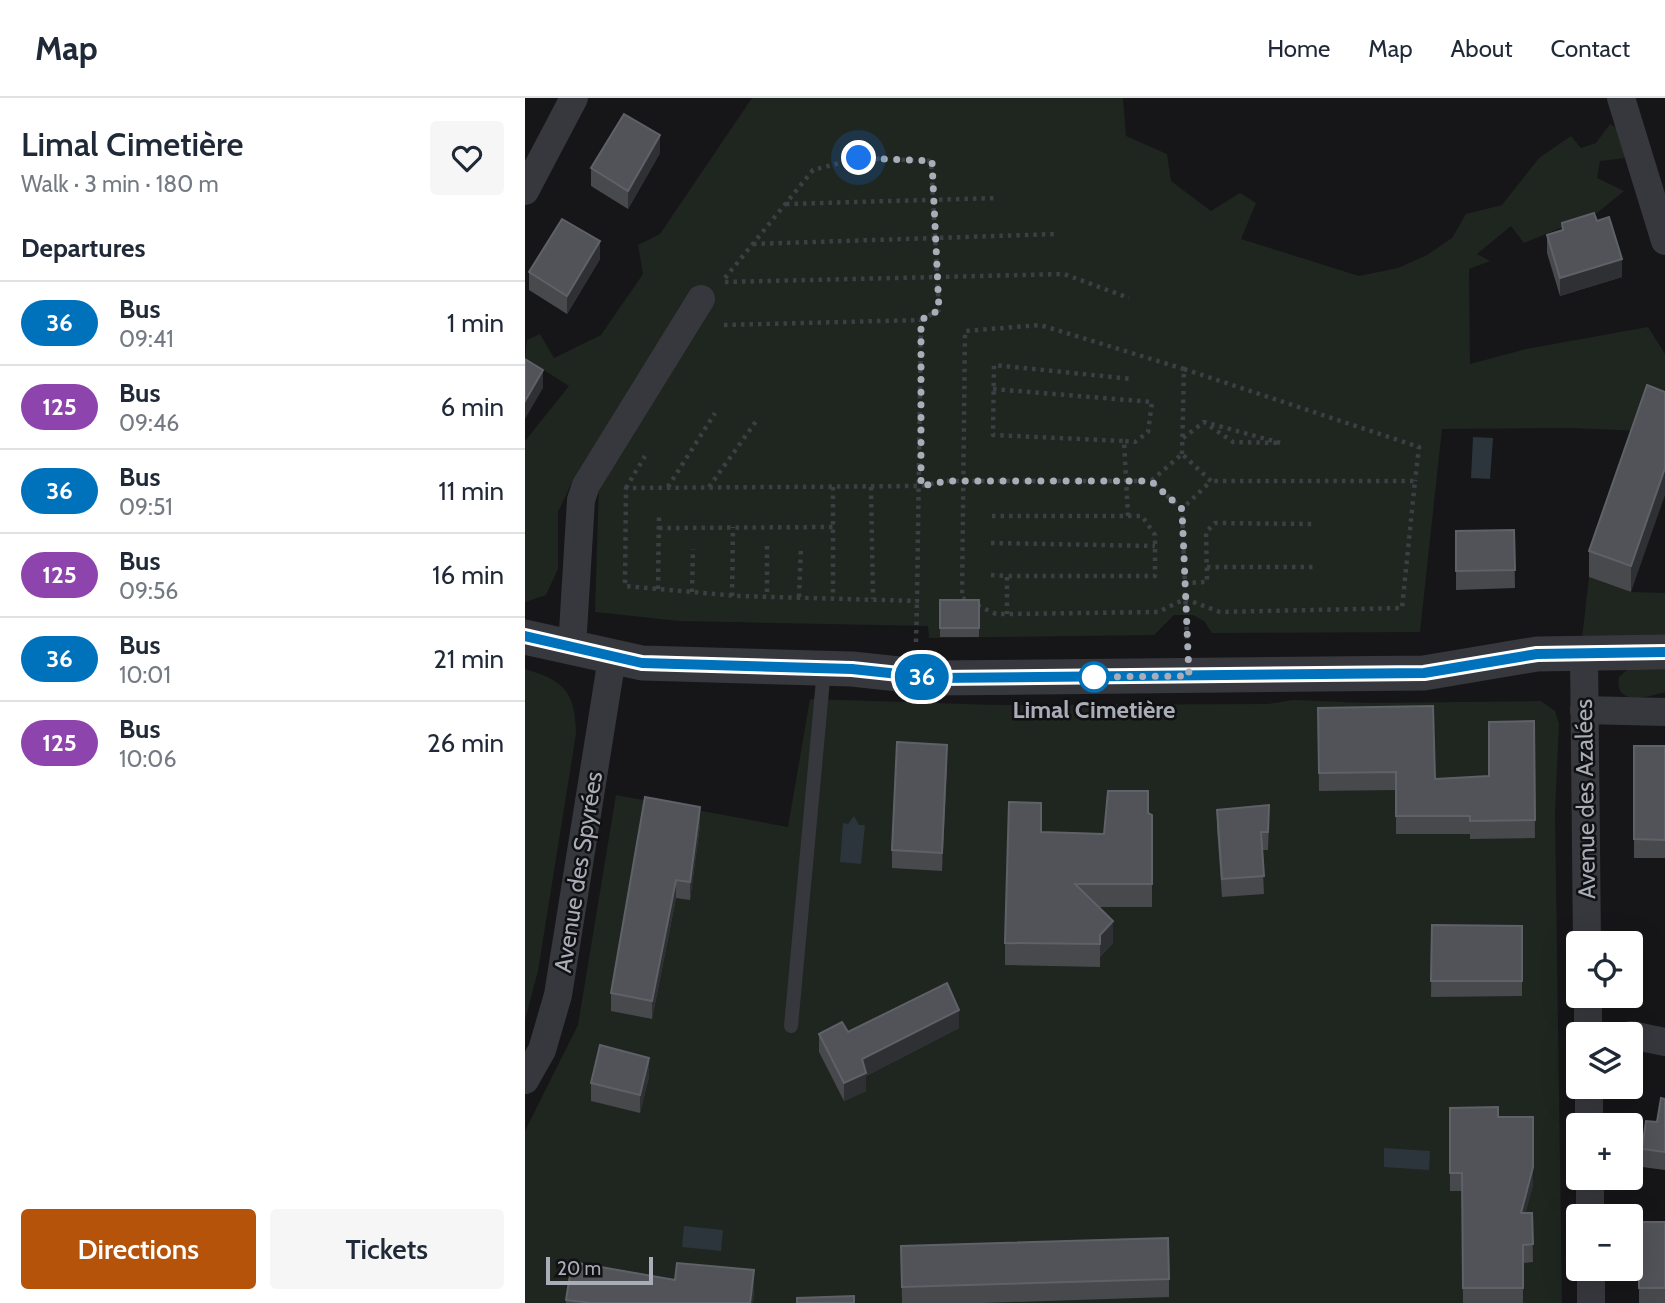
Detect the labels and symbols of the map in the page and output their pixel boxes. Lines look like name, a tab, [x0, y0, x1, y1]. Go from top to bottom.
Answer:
your location	[841, 140, 876, 175]
line badge: 36	[891, 654, 953, 700]
marker: Limal Cimetière	[1079, 662, 1109, 692]
place label: Limal Cimetière	[1013, 695, 1175, 724]
street label: Avenue des Azalées	[1569, 699, 1601, 899]
street label: Avenue des Spyrées	[548, 769, 608, 975]
scale bar	[546, 1254, 653, 1286]

